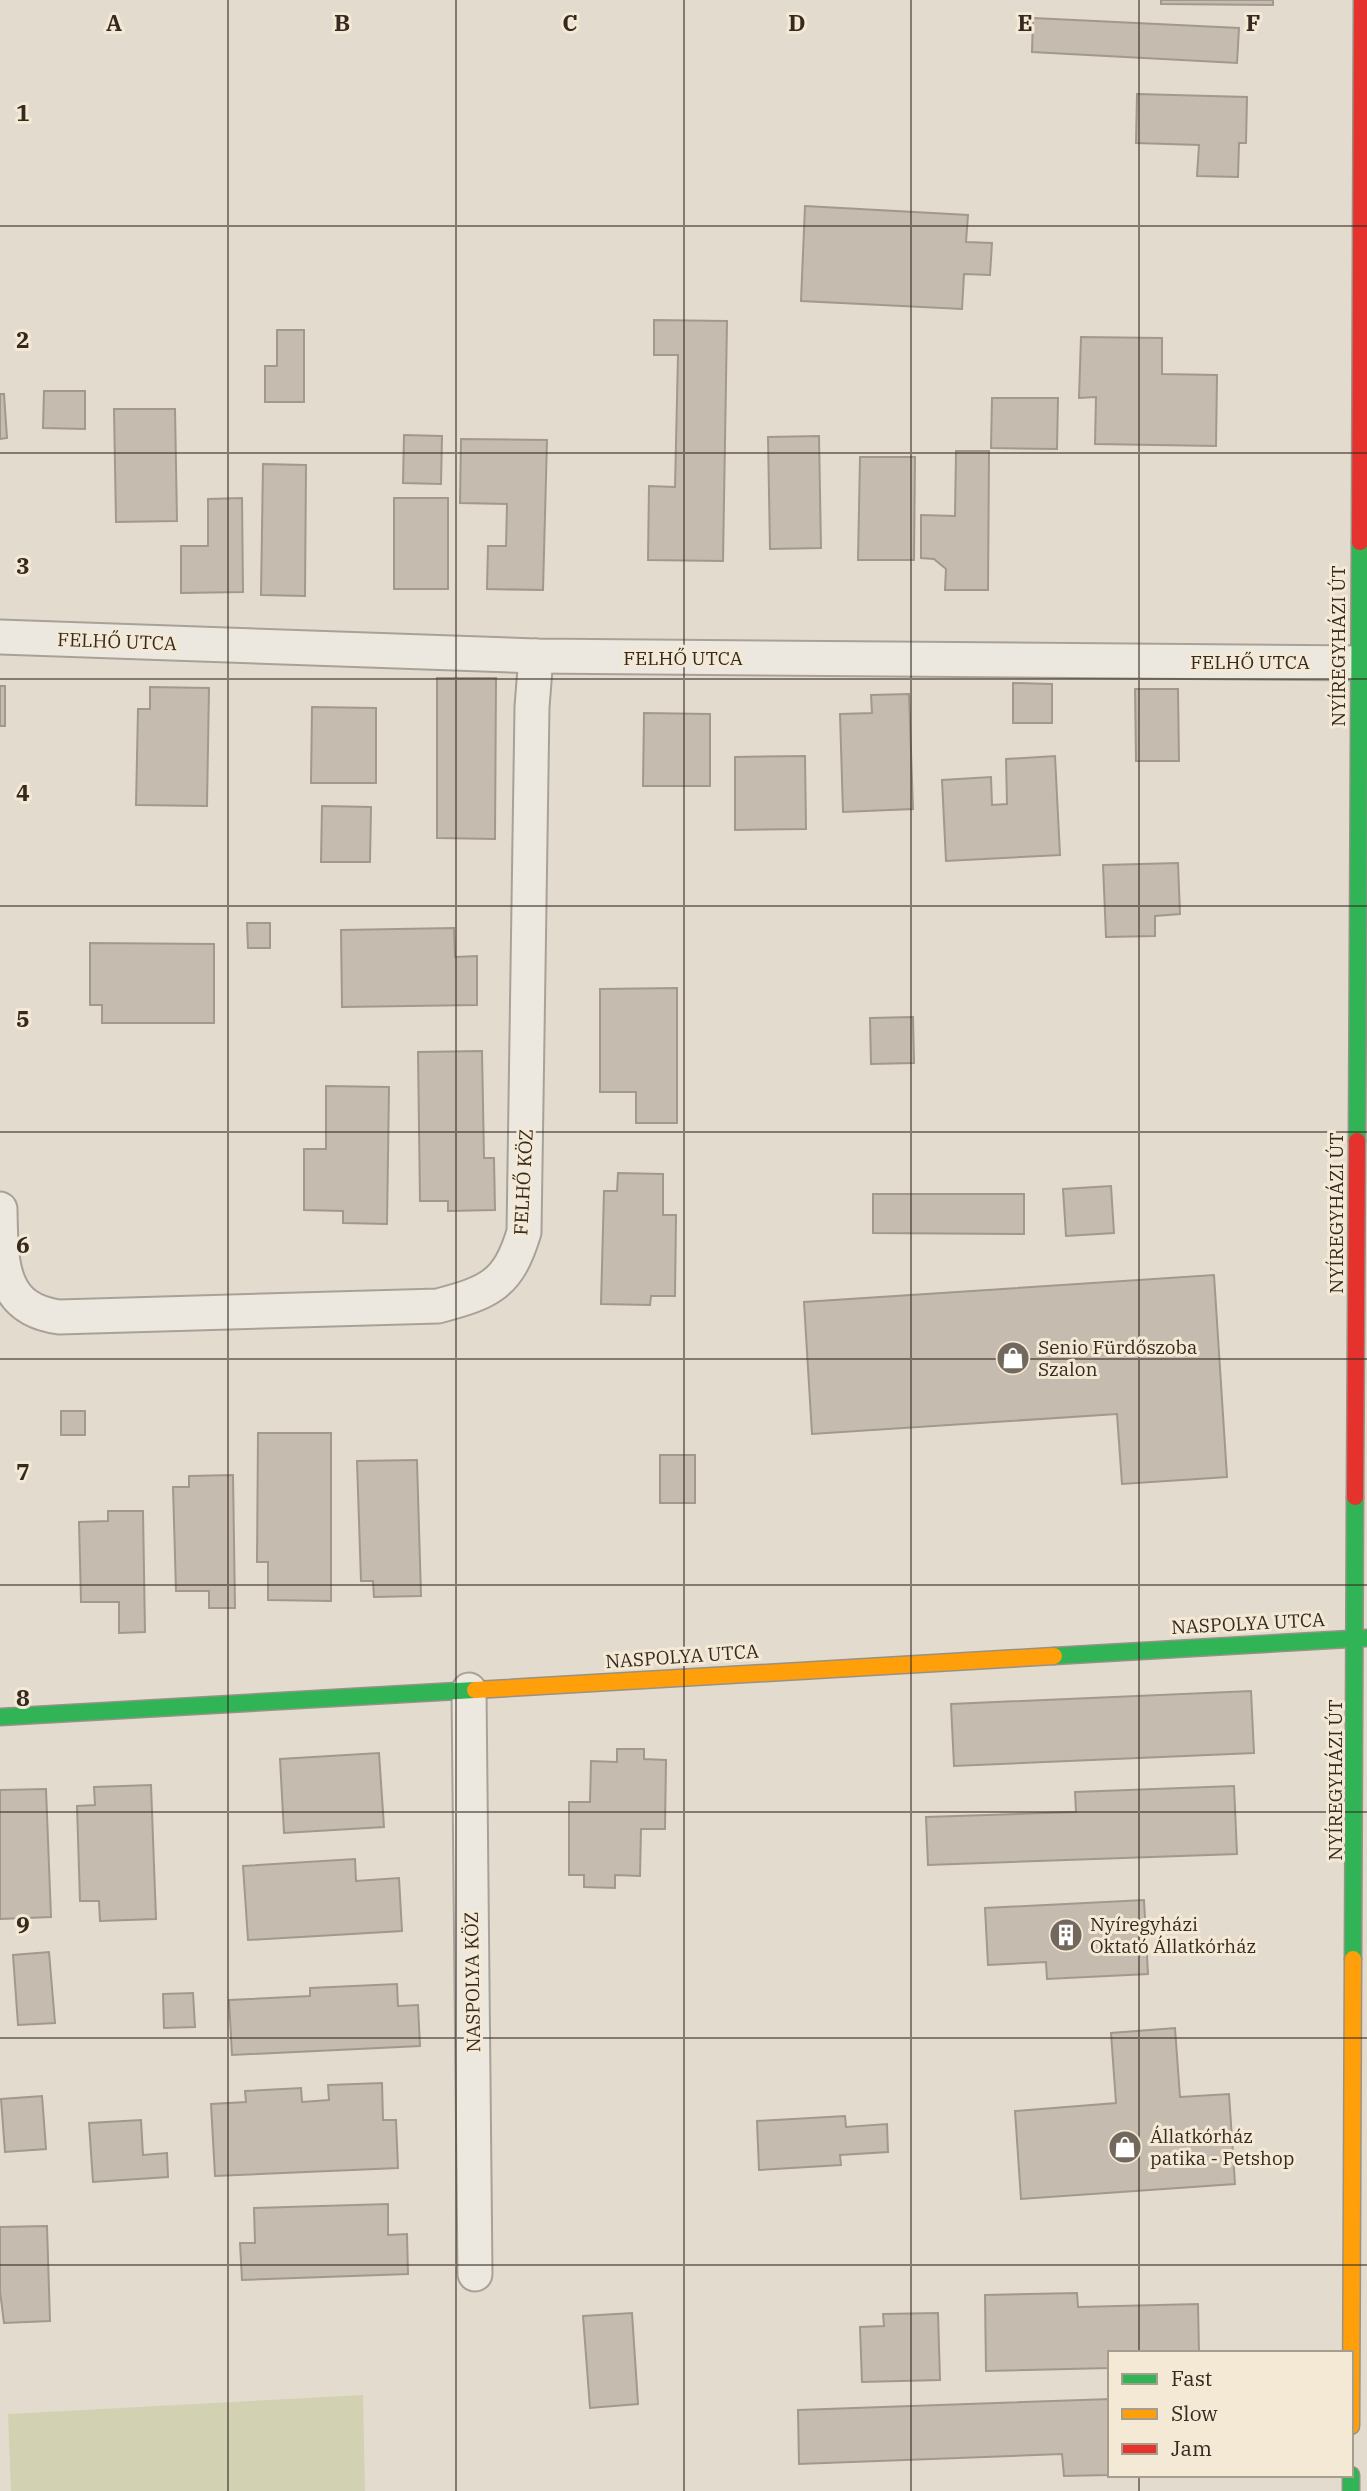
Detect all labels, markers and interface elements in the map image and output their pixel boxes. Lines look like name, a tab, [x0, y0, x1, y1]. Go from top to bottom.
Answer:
text: A	[106, 7, 122, 37]
text: B	[334, 7, 350, 37]
text: C	[562, 7, 578, 37]
text: D	[788, 7, 806, 37]
text: E	[1017, 7, 1033, 37]
text: F	[1246, 7, 1260, 37]
text: 1	[16, 97, 30, 127]
text: 2	[16, 324, 30, 354]
text: 3	[16, 550, 30, 580]
street label: NYÍREGYHÁZI ÚT	[1326, 565, 1350, 727]
street label: FELHŐ UTCA	[57, 627, 177, 655]
street label: FELHŐ UTCA	[623, 646, 743, 670]
street label: FELHŐ UTCA	[1190, 650, 1310, 674]
text: 4	[16, 777, 30, 807]
text: 5	[16, 1003, 30, 1033]
street label: FELHŐ KÖZ	[508, 1128, 538, 1236]
street label: NYÍREGYHÁZI ÚT	[1324, 1132, 1348, 1294]
text: 6	[16, 1229, 30, 1259]
place label: Senio Fürdőszoba Szalon	[1038, 1335, 1197, 1381]
shop icon: Senio Fürdőszoba Szalon	[994, 1339, 1032, 1377]
text: 7	[16, 1456, 30, 1486]
street label: NASPOLYA UTCA	[1171, 1607, 1325, 1639]
street label: NASPOLYA UTCA	[604, 1639, 760, 1673]
text: 8	[16, 1682, 30, 1712]
street label: NYÍREGYHÁZI ÚT	[1323, 1699, 1347, 1861]
text: 9	[16, 1909, 30, 1939]
street label: NASPOLYA KÖZ	[459, 1911, 485, 2053]
place label: Nyíregyházi Oktató Állatkórház	[1090, 1912, 1256, 1958]
building icon: Nyíregyházi Oktató Állatkórház	[1047, 1916, 1085, 1954]
place label: Állatkórház patika - Petshop	[1150, 2124, 1294, 2170]
shop icon: Állatkórház patika - Petshop	[1106, 2128, 1144, 2166]
legend	[1108, 2351, 1353, 2477]
text: Fast	[1171, 2364, 1212, 2392]
text: Slow	[1171, 2399, 1218, 2427]
text: Jam	[1171, 2434, 1212, 2462]

